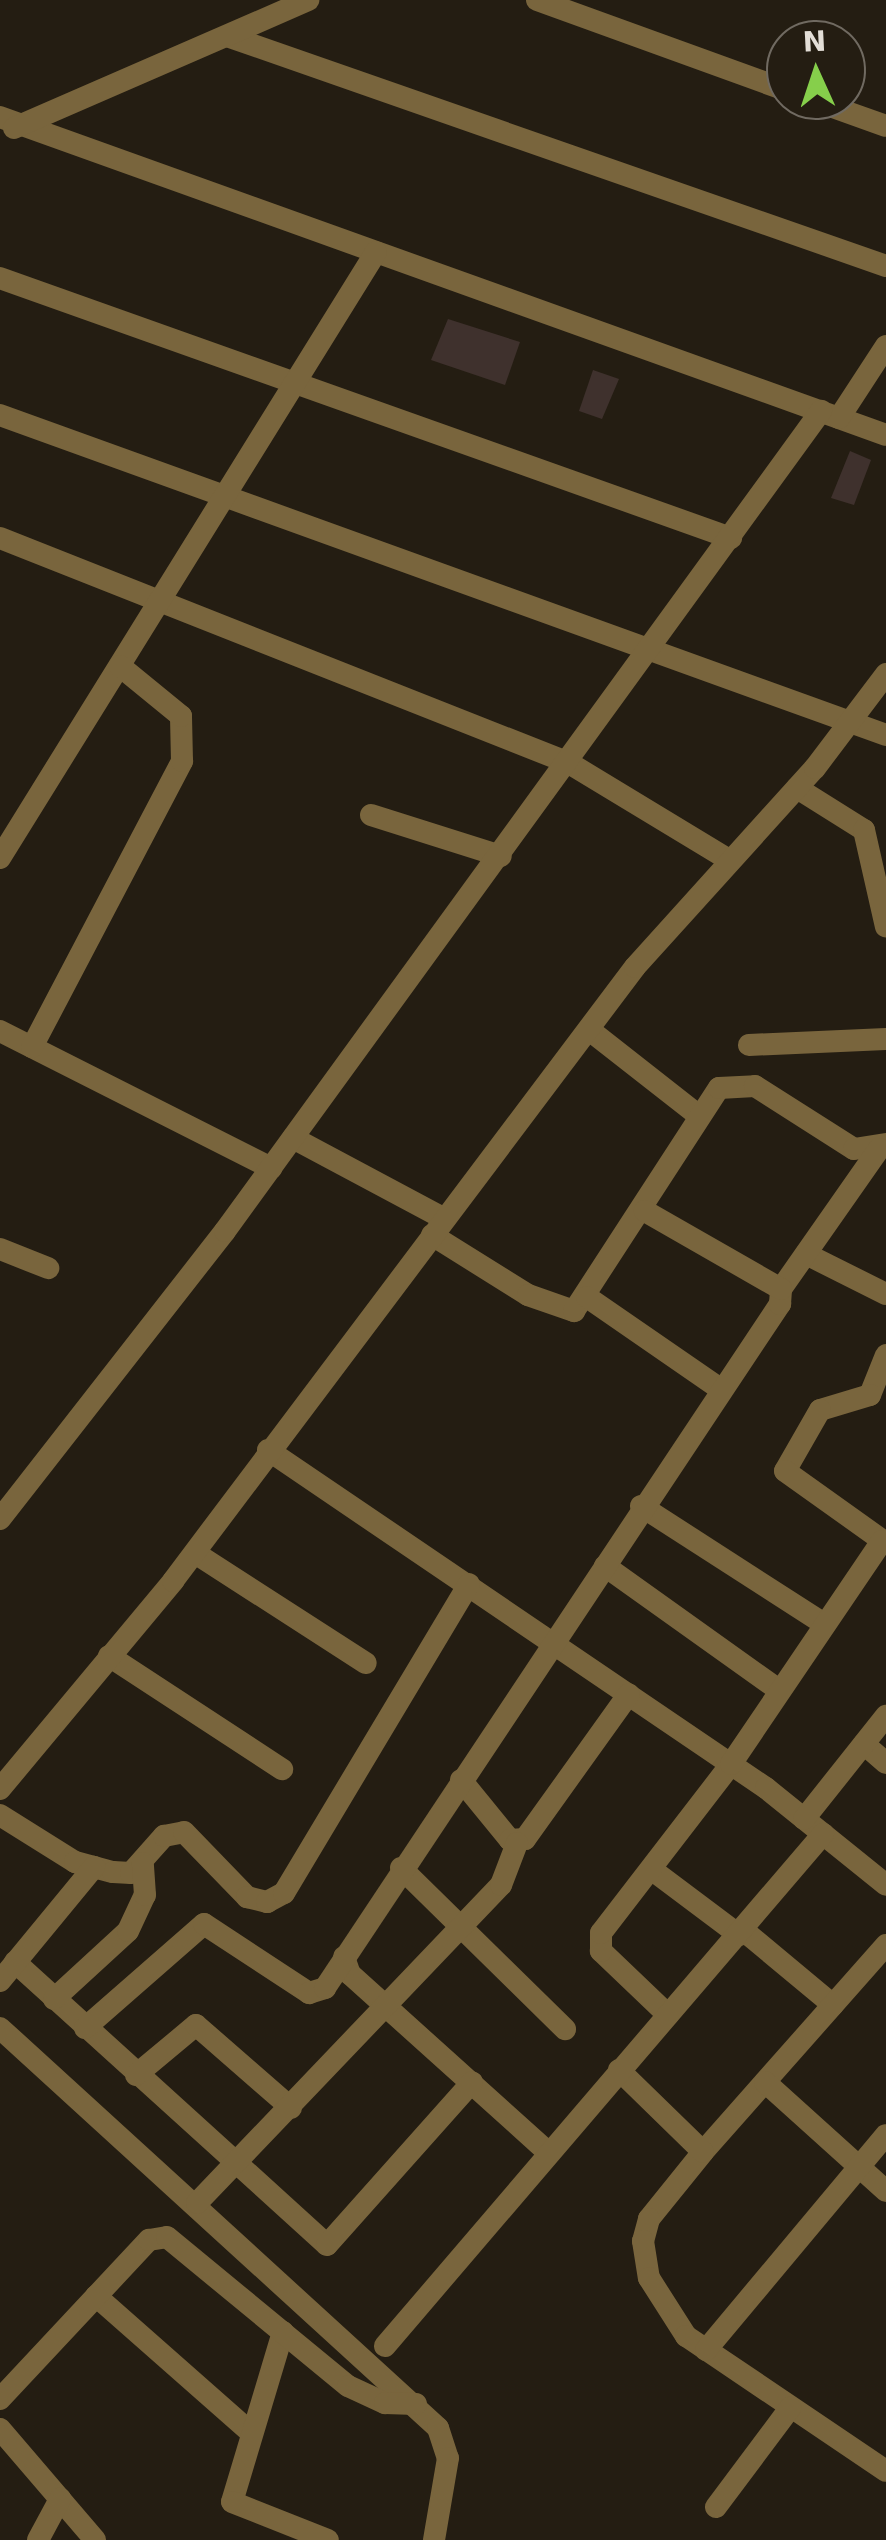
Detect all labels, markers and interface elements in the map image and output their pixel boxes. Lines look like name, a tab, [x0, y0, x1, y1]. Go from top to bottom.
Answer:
north arrow	[766, 20, 866, 120]
text: N	[802, 24, 827, 59]

